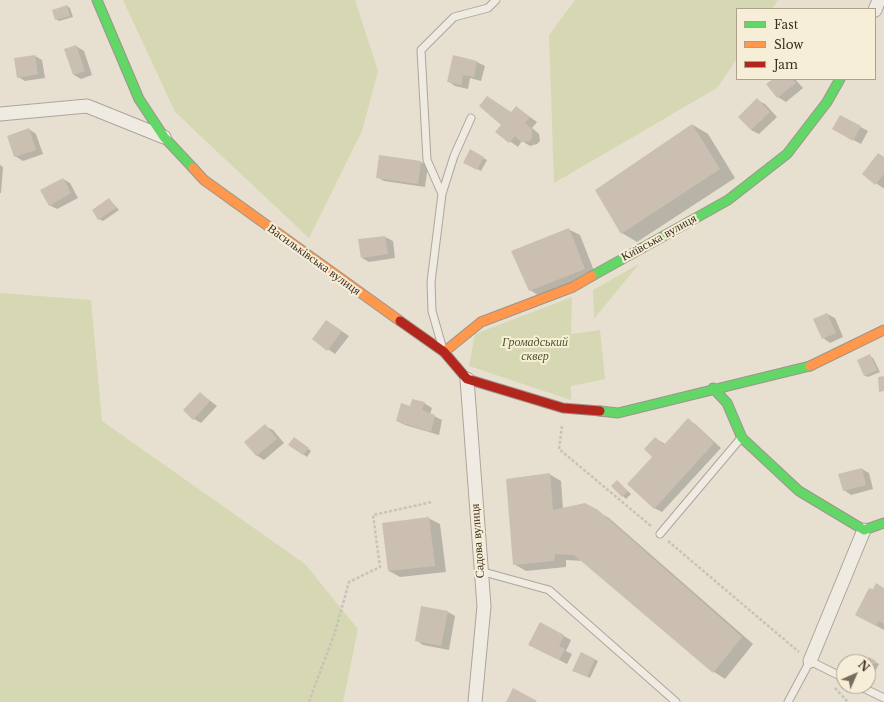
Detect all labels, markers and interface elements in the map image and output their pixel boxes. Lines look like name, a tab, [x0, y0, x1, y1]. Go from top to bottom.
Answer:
legend	[736, 8, 876, 80]
text: Fast	[774, 17, 798, 32]
text: Slow	[774, 37, 803, 52]
text: Jam	[774, 57, 798, 72]
street label: Київська вулиця	[619, 211, 699, 265]
street label: Васильківська вулиця	[265, 221, 363, 299]
park label: Громадський сквер	[502, 336, 568, 364]
street label: Садова вулиця	[468, 503, 488, 579]
north arrow	[836, 654, 876, 694]
text: N	[855, 658, 872, 675]

